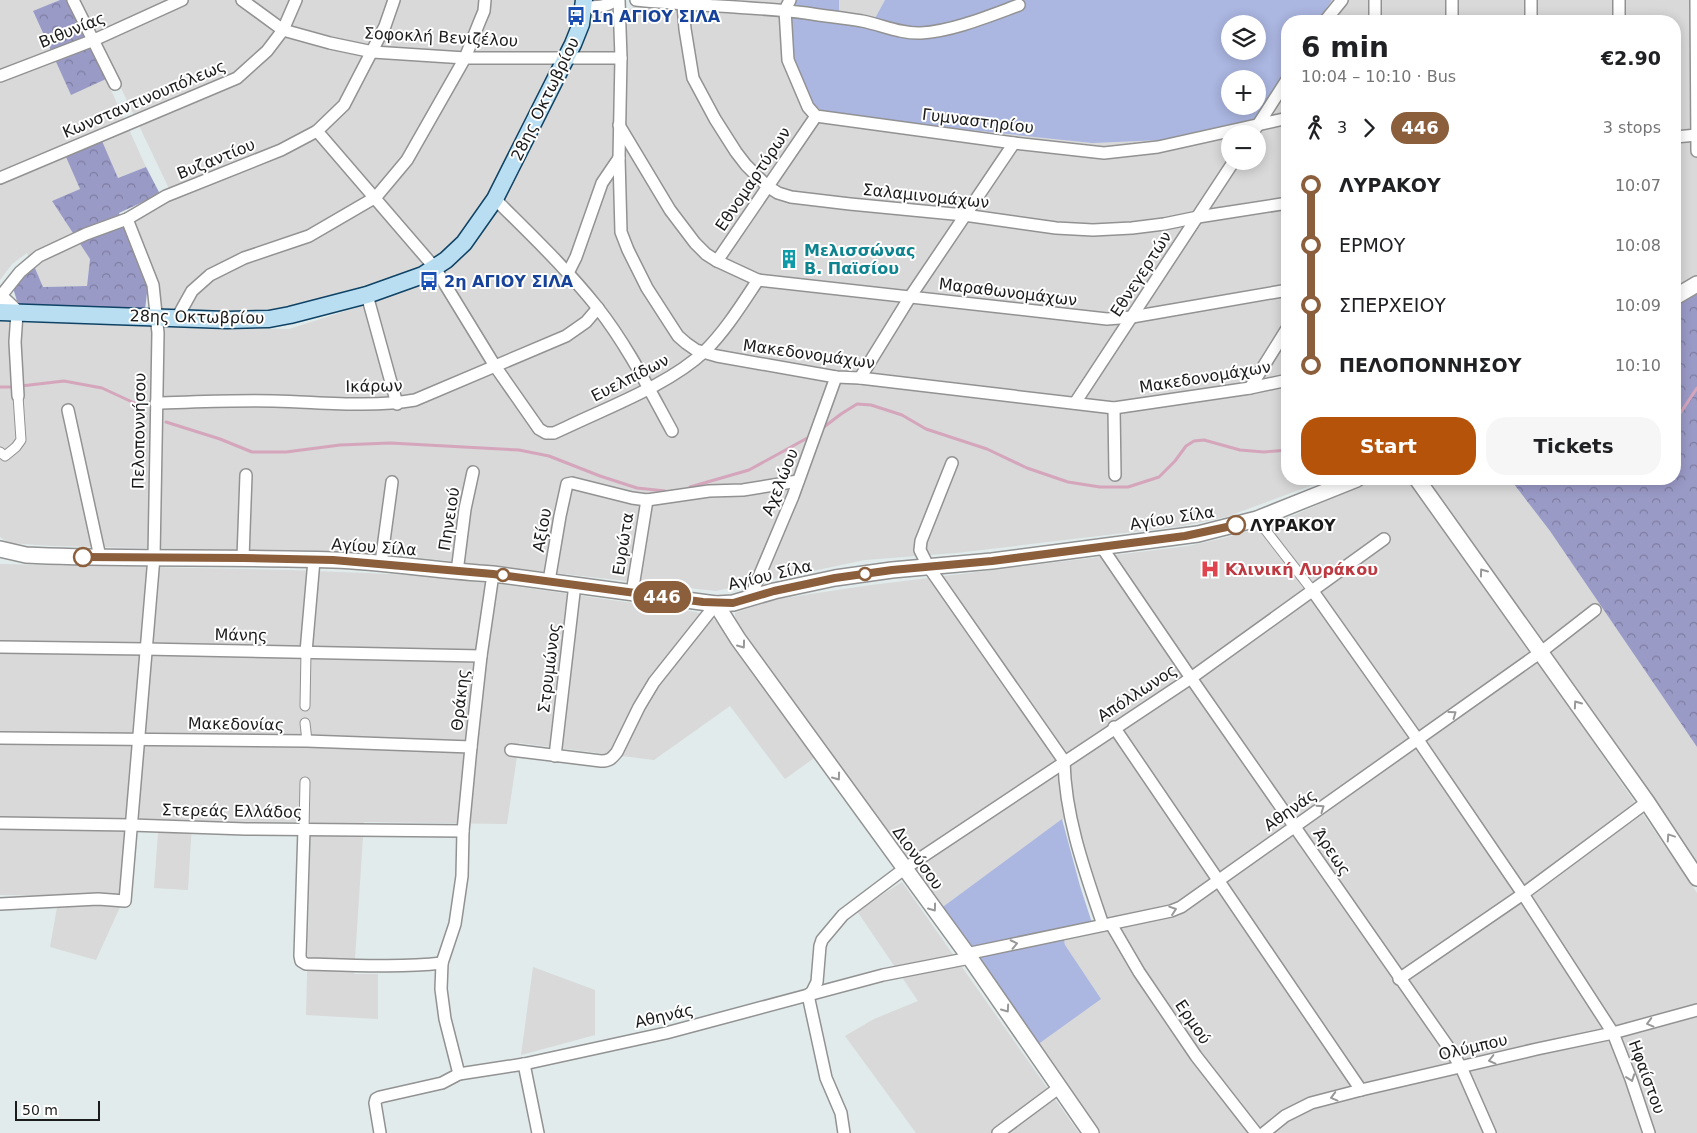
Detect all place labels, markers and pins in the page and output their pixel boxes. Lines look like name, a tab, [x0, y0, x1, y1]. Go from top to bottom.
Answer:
bus stop icon: 1η ΑΓΙΟΥ ΣΙΛΑ	[565, 5, 587, 27]
place label: 1η ΑΓΙΟΥ ΣΙΛΑ	[591, 7, 721, 26]
place label: Μελισσώνας B. Παϊσίου	[804, 241, 915, 278]
building icon: Μελισσώνας B. Παϊσίου	[778, 248, 800, 270]
bus stop icon: 2η ΑΓΙΟΥ ΣΙΛΑ	[418, 270, 440, 292]
place label: 2η ΑΓΙΟΥ ΣΙΛΑ	[444, 272, 574, 291]
marker: ΛΥΡΑΚΟΥ	[1226, 515, 1246, 535]
place label: ΛΥΡΑΚΟΥ	[1250, 516, 1336, 535]
unlabelled marker	[73, 547, 93, 567]
hospital icon: Κλινική Λυράκου	[1199, 558, 1221, 580]
place label: Κλινική Λυράκου	[1225, 560, 1378, 579]
unlabelled marker	[858, 567, 872, 581]
unlabelled marker	[496, 568, 510, 582]

